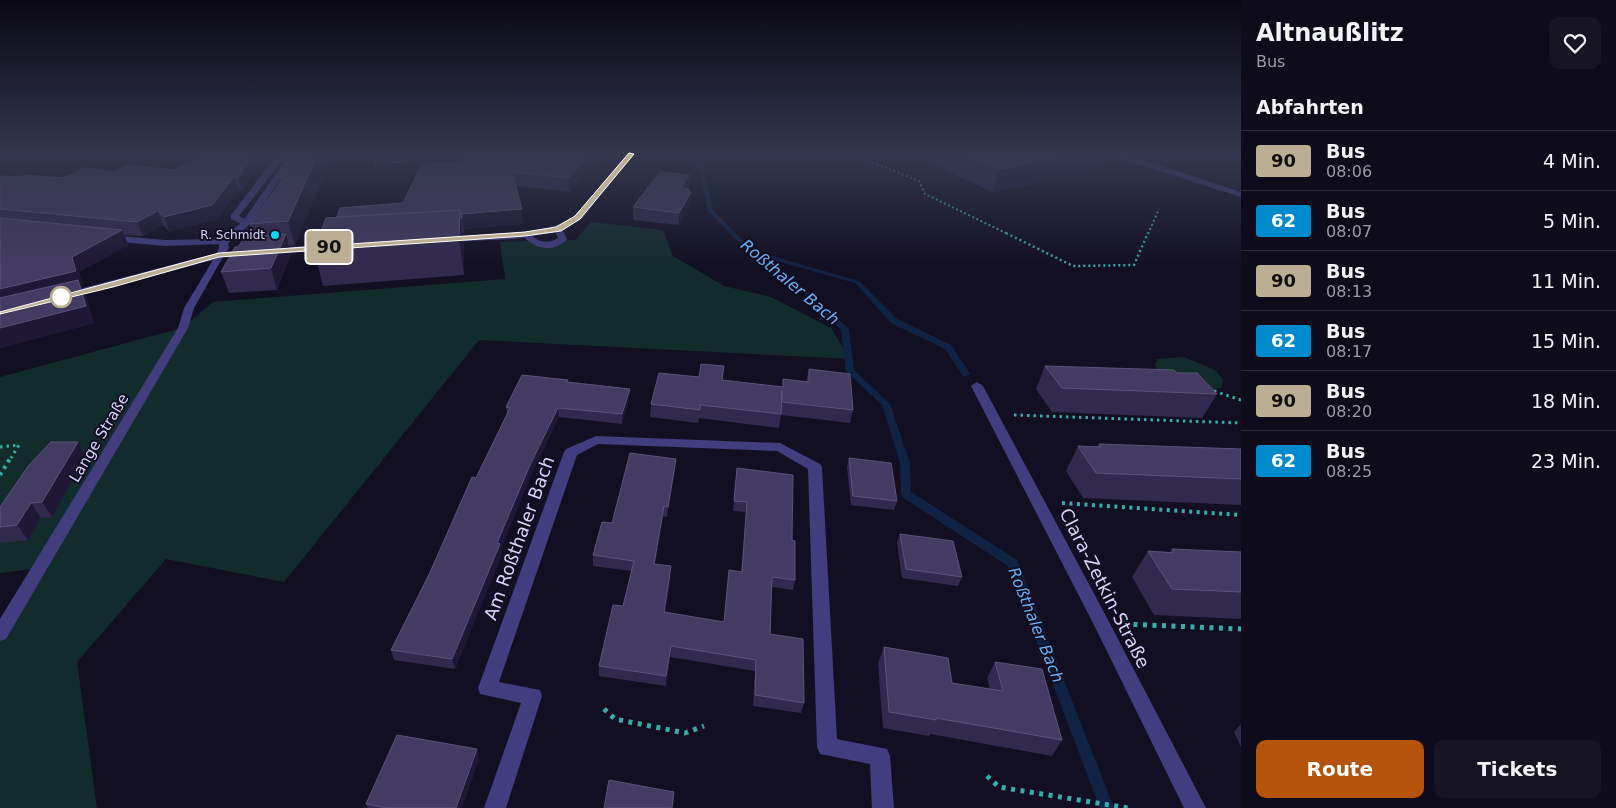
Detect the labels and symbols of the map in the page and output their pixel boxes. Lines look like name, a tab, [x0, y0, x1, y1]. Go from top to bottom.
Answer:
place label: R. Schmidt	[200, 228, 265, 242]
marker: R. Schmidt	[269, 229, 281, 241]
line badge: 90	[306, 231, 352, 263]
water label: Roßthaler Bach	[737, 235, 843, 329]
unlabelled marker	[50, 286, 72, 308]
street label: Lange Straße	[66, 390, 132, 486]
street label: Am Roßthaler Bach	[480, 453, 558, 623]
street label: Clara-Zetkin-Straße	[1056, 505, 1154, 671]
water label: Roßthaler Bach	[1004, 564, 1068, 686]

